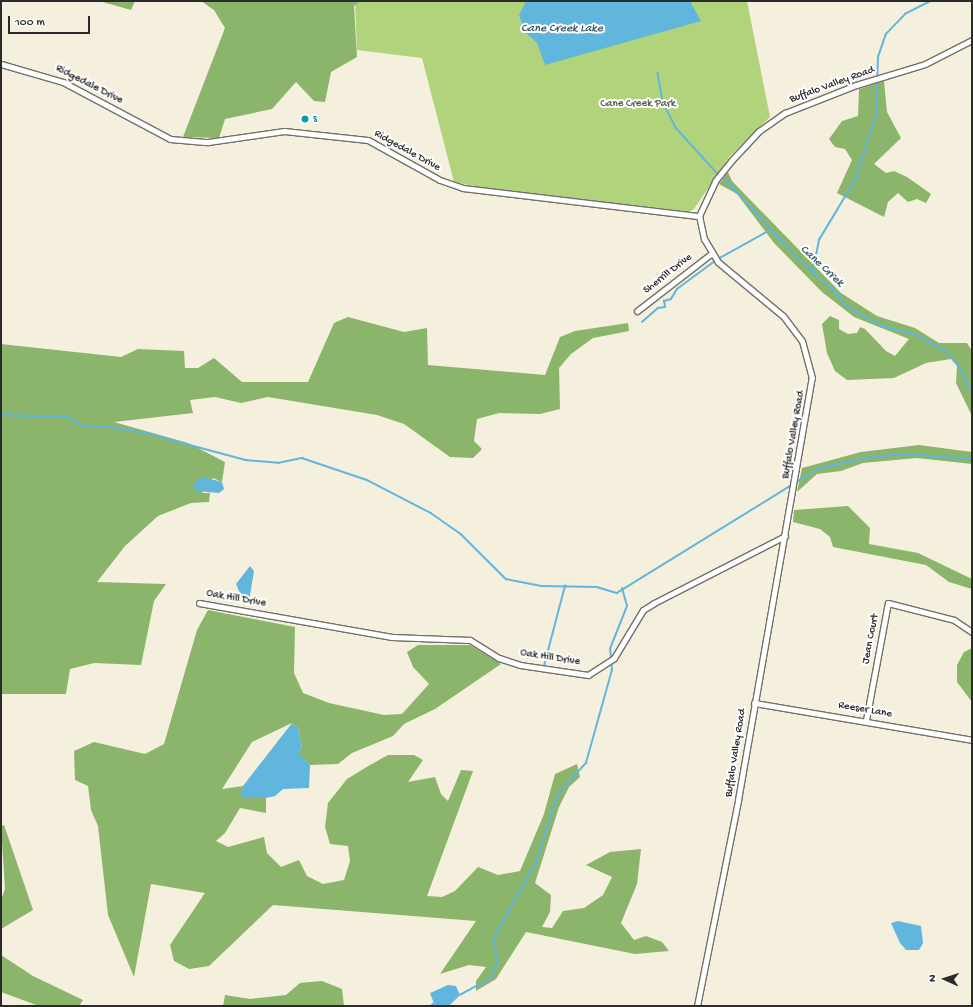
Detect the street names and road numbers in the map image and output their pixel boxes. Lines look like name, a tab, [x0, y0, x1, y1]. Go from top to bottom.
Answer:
street label: Ridgedale Drive	[53, 62, 125, 108]
street label: Buffalo Valley Road	[788, 64, 876, 106]
street label: Ridgedale Drive	[372, 127, 442, 175]
street label: Sherrill Drive	[641, 251, 695, 297]
street label: Buffalo Valley Road	[780, 390, 808, 480]
street label: Oak Hill Drive	[205, 587, 267, 611]
street label: Jean Court	[860, 613, 882, 665]
street label: Oak Hill Drive	[519, 647, 581, 669]
street label: Reeser Lane	[837, 699, 893, 721]
street label: Buffalo Valley Road	[723, 708, 749, 798]

